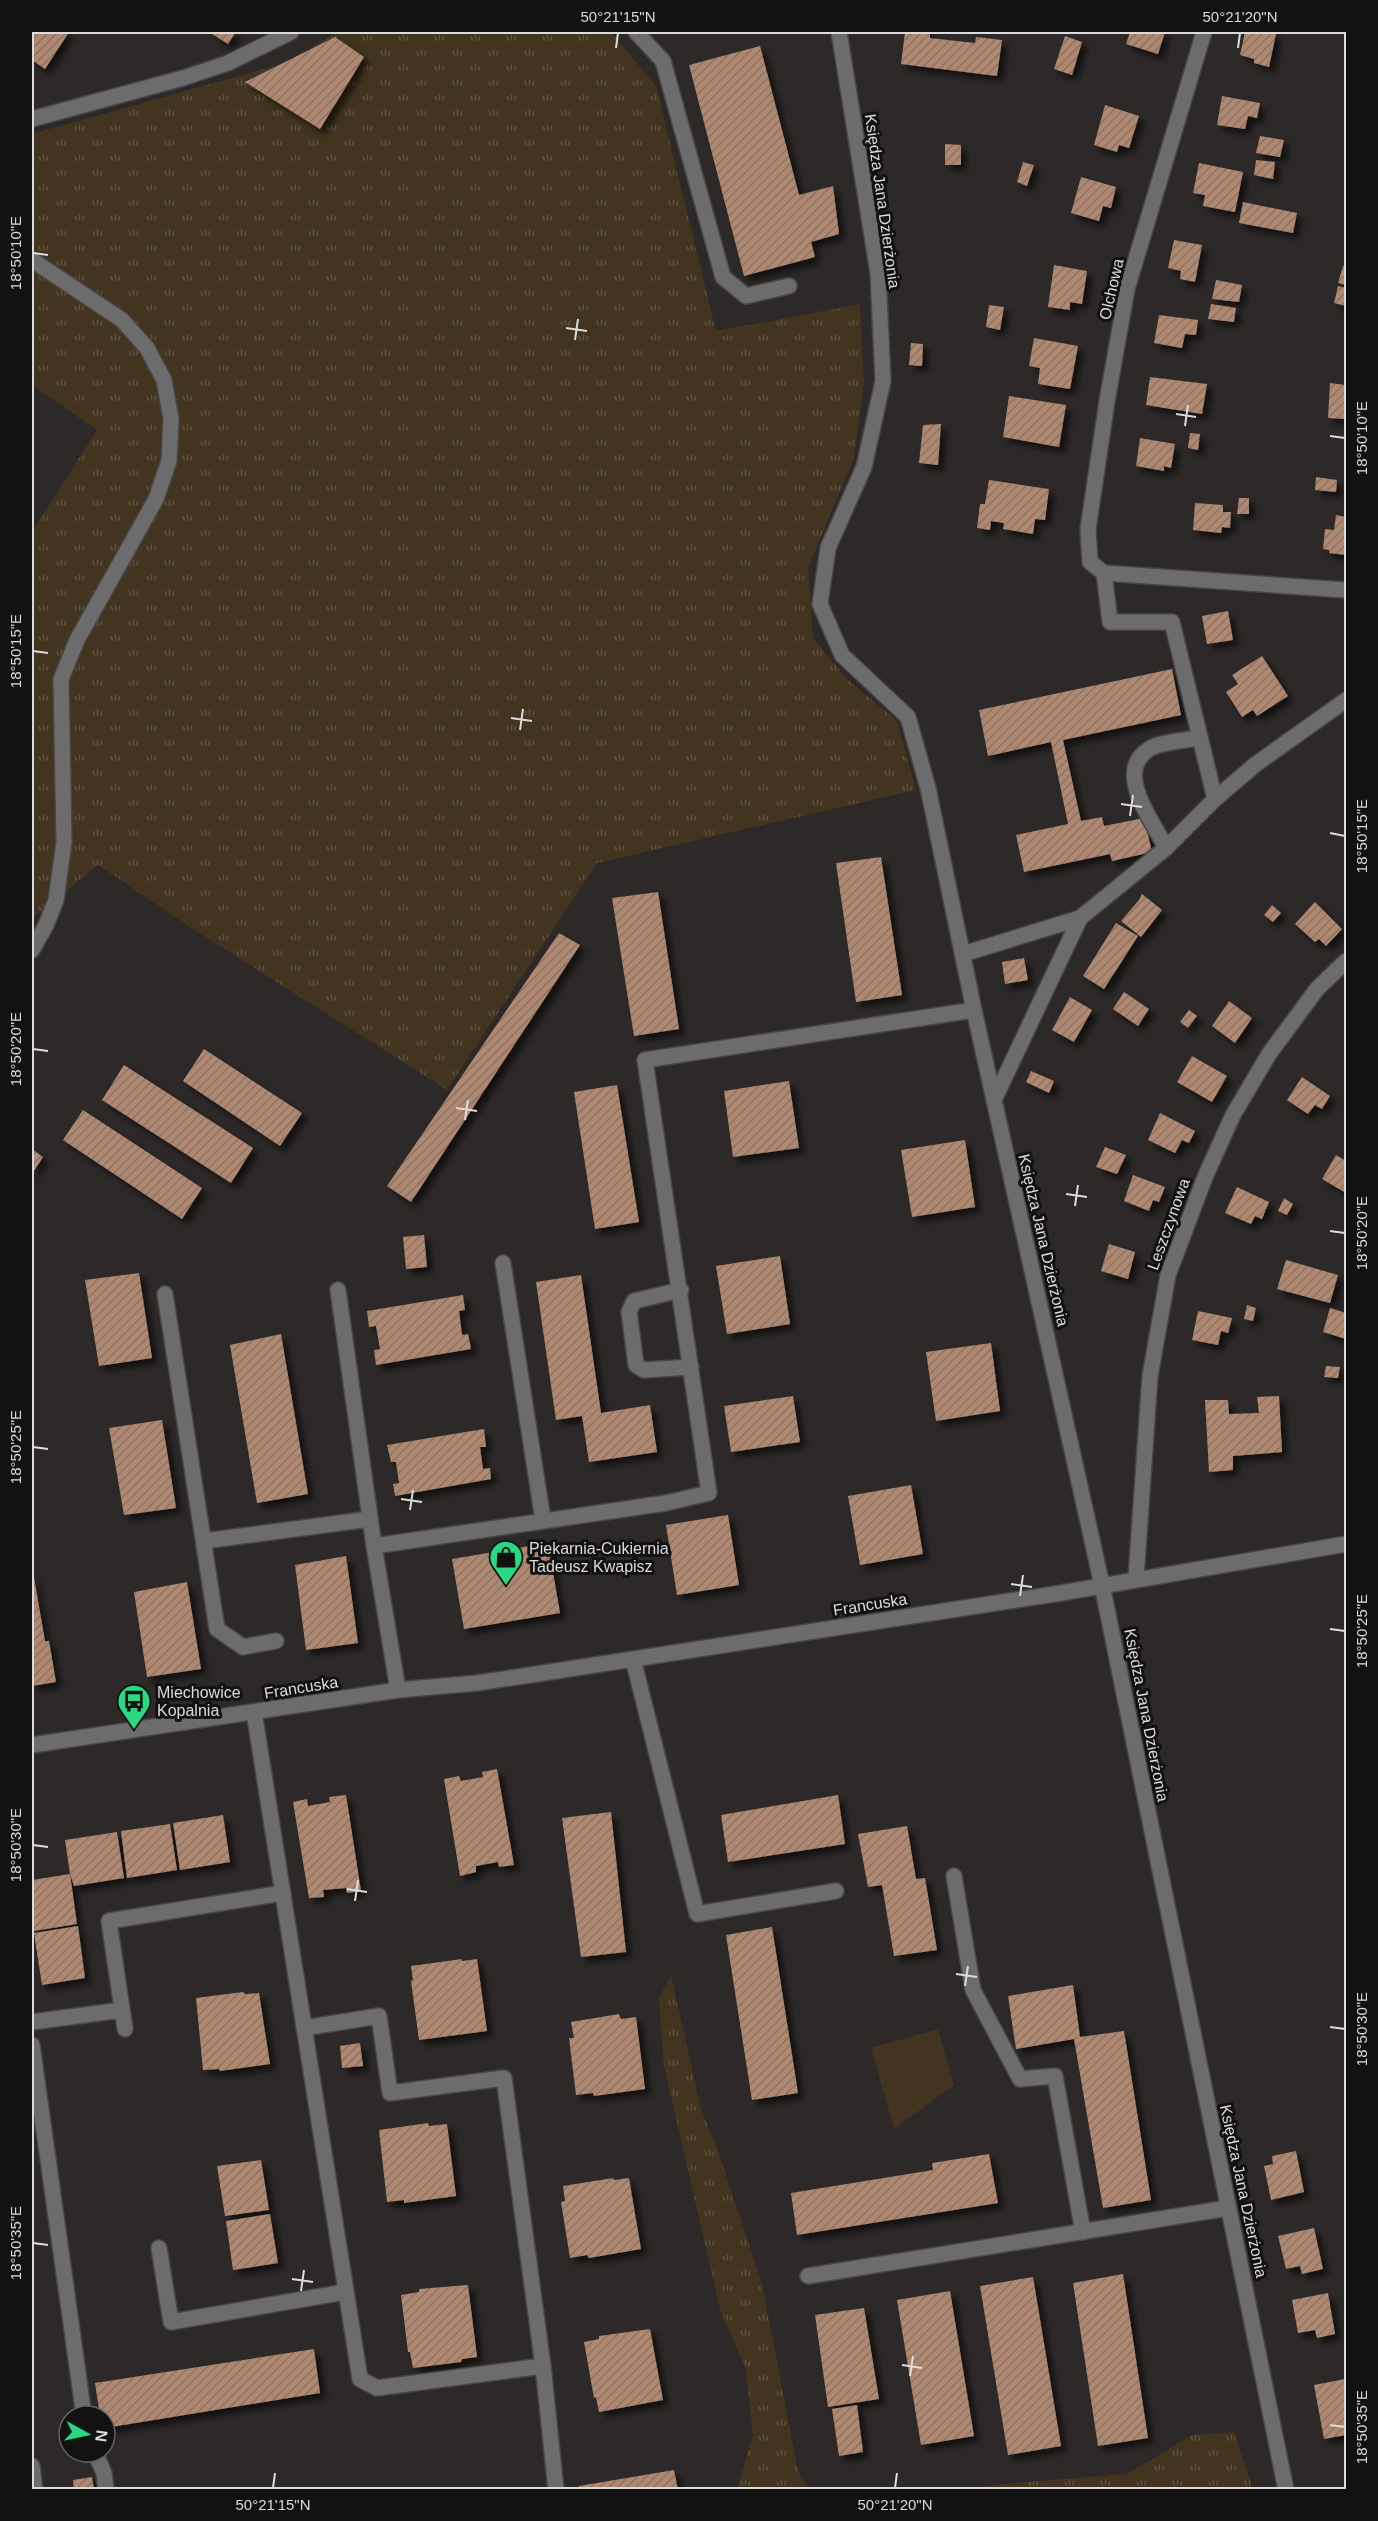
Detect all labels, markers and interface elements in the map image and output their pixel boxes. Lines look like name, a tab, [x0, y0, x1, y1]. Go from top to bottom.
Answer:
text: 50°21'15"N	[580, 8, 656, 25]
text: 50°21'20"N	[1202, 8, 1278, 25]
street label: Księdza Jana Dzierżonia	[862, 113, 903, 290]
text: 18°50'10"E	[7, 216, 24, 290]
street label: Olchowa	[1096, 257, 1127, 321]
text: 18°50'10"E	[1353, 401, 1370, 475]
text: 18°50'15"E	[7, 614, 24, 688]
text: 18°50'15"E	[1353, 799, 1370, 873]
text: 18°50'20"E	[7, 1012, 24, 1086]
street label: Księdza Jana Dzierżonia	[1015, 1152, 1072, 1328]
street label: Leszczynowa	[1144, 1176, 1193, 1272]
text: 18°50'20"E	[1353, 1196, 1370, 1270]
text: 18°50'25"E	[7, 1410, 24, 1484]
shop icon: Piekarnia-Cukiernia Tadeusz Kwapisz	[488, 1539, 524, 1586]
place label: Piekarnia-Cukiernia Tadeusz Kwapisz	[529, 1540, 669, 1575]
street label: Francuska	[832, 1590, 908, 1619]
text: 18°50'25"E	[1353, 1594, 1370, 1668]
street label: Księdza Jana Dzierżonia	[1121, 1627, 1172, 1803]
street label: Francuska	[263, 1673, 339, 1702]
bus stop icon: Miechowice Kopalnia	[116, 1683, 152, 1730]
place label: Miechowice Kopalnia	[157, 1684, 241, 1719]
text: 18°50'30"E	[7, 1808, 24, 1882]
text: 18°50'30"E	[1353, 1992, 1370, 2066]
street label: Księdza Jana Dzierżonia	[1217, 2103, 1270, 2279]
text: 18°50'35"E	[7, 2206, 24, 2280]
text: 18°50'35"E	[1353, 2390, 1370, 2464]
north arrow	[57, 2404, 117, 2464]
text: N	[92, 2429, 111, 2443]
text: 50°21'15"N	[235, 2496, 311, 2513]
text: 50°21'20"N	[857, 2496, 933, 2513]

